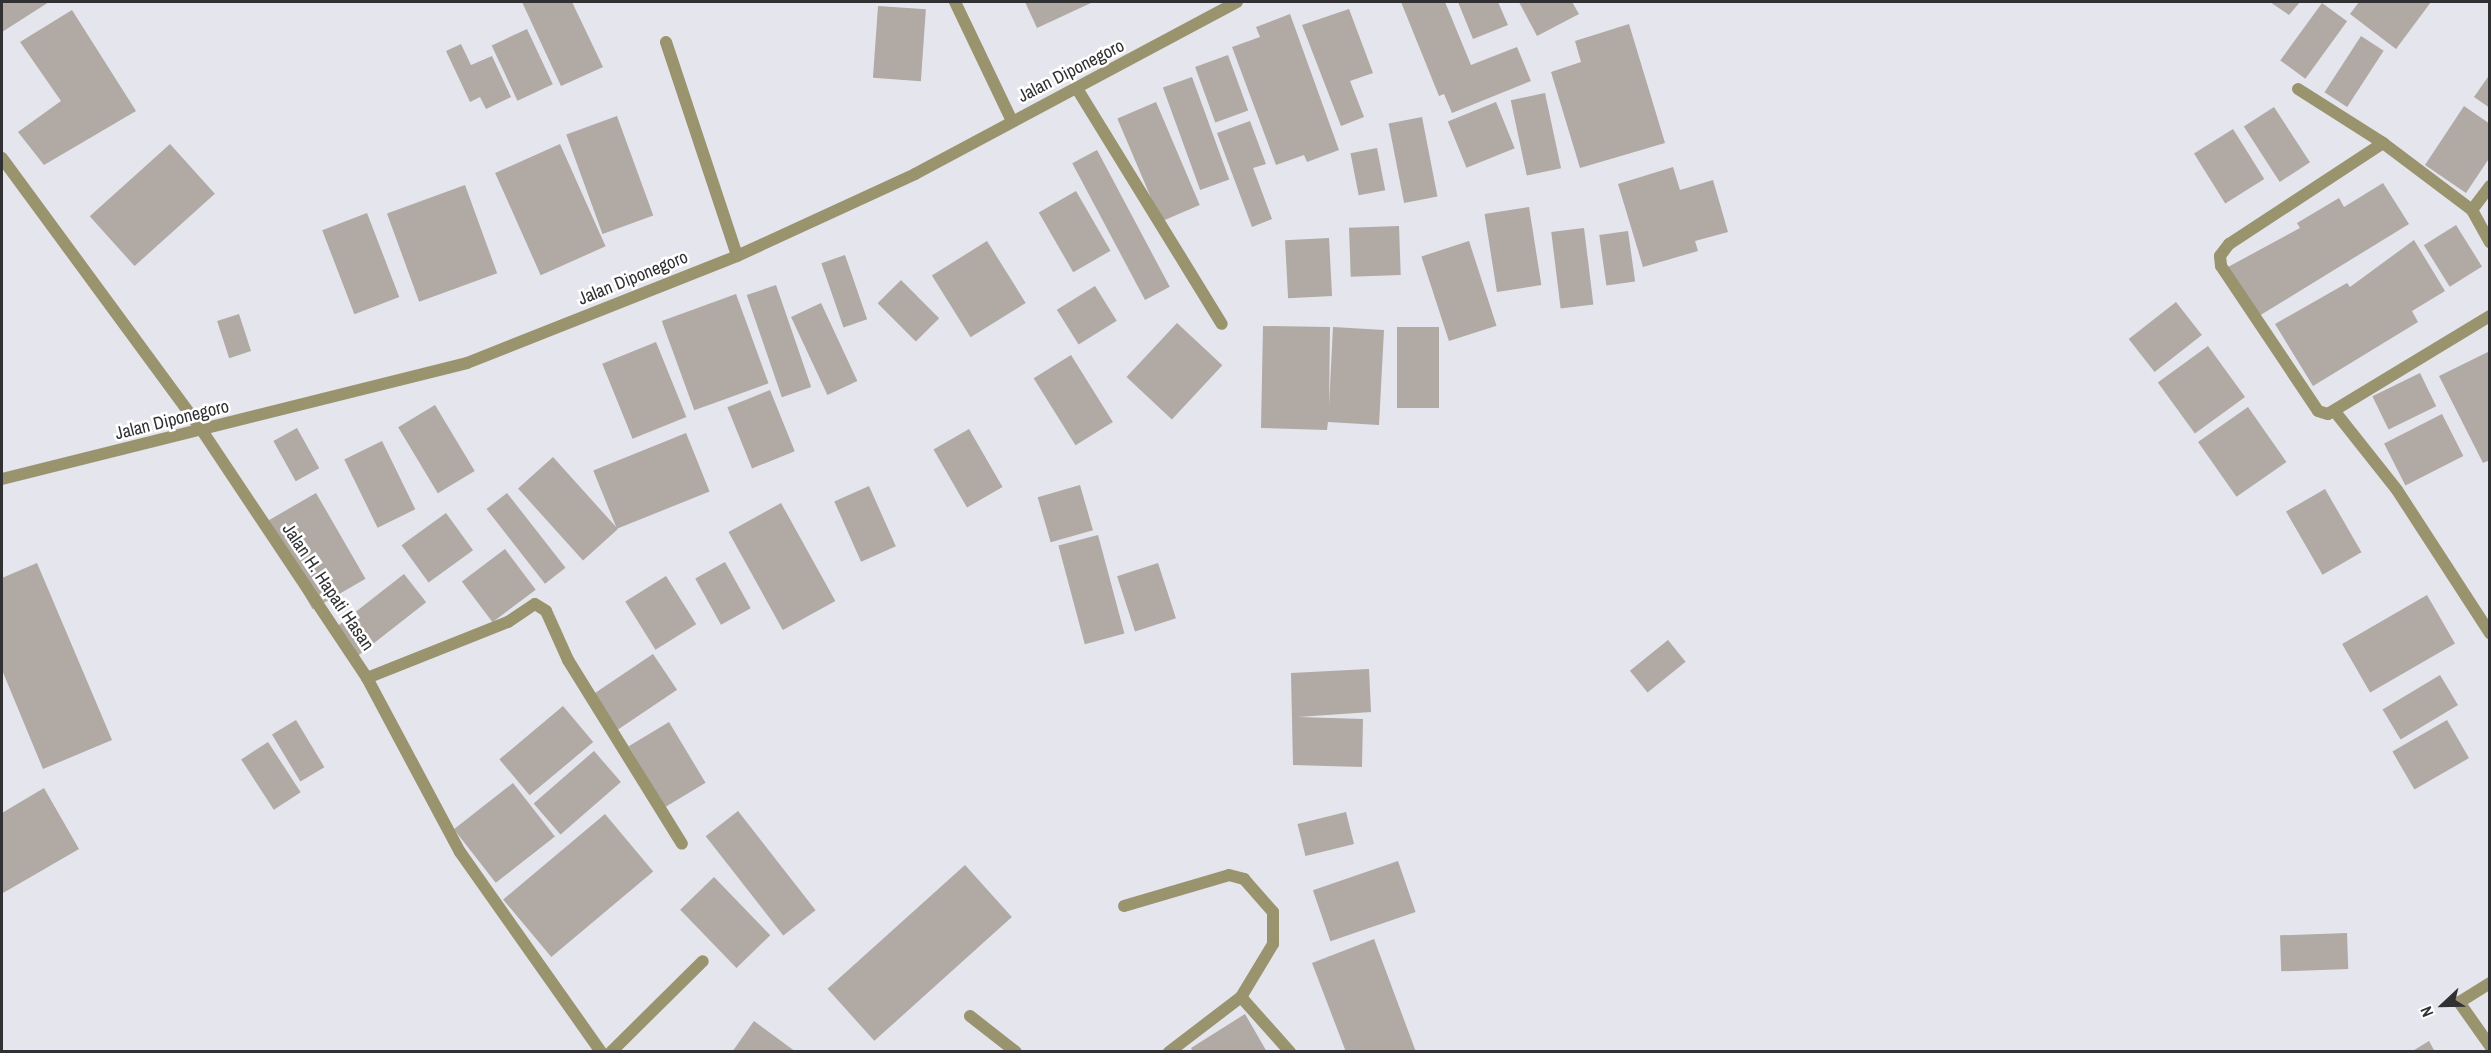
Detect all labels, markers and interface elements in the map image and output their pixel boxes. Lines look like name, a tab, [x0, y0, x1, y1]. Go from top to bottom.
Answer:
street label: Jalan Diponegoro	[1014, 35, 1128, 107]
street label: Jalan Diponegoro	[575, 246, 691, 310]
street label: Jalan Diponegoro	[113, 395, 231, 445]
street label: Jalan H. Hapati Hasan	[278, 519, 378, 655]
north arrow	[2413, 975, 2473, 1035]
text: N	[2414, 1003, 2438, 1020]

